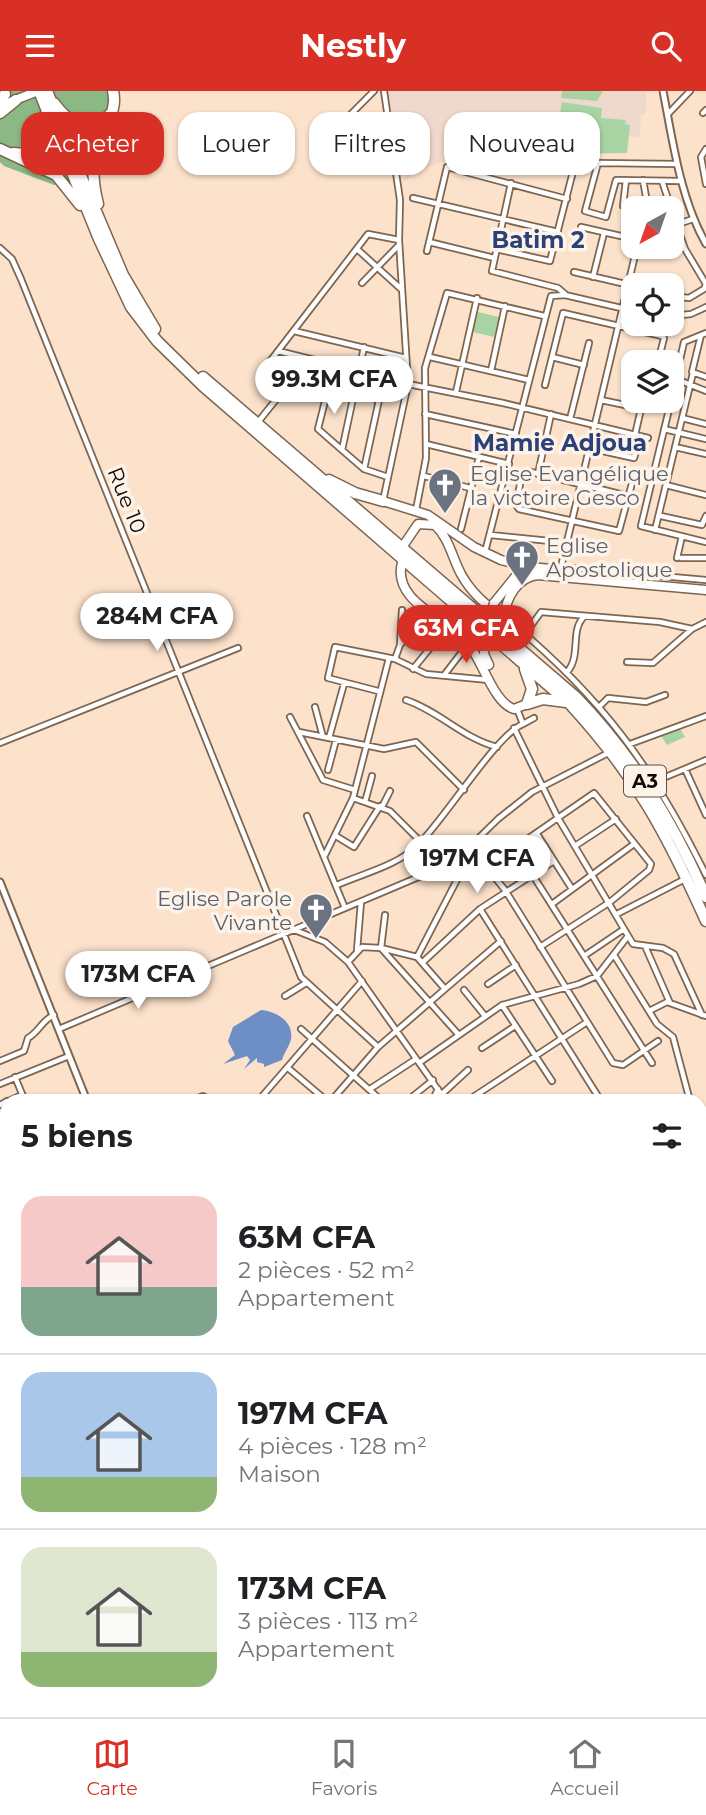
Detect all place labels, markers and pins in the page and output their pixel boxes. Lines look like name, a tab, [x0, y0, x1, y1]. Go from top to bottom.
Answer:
pin: 99.3M CFA	[254, 357, 414, 416]
place label: Eglise Evangélique la victoire Gesco	[470, 461, 669, 510]
church icon: Eglise Evangélique la victoire Gesco	[426, 466, 464, 515]
place label: Eglise Apostolique	[546, 533, 672, 582]
church icon: Eglise Apostolique	[503, 538, 541, 587]
pin: 284M CFA	[85, 594, 229, 653]
pin: 63M CFA	[401, 605, 531, 665]
pin: 197M CFA	[405, 835, 549, 895]
place label: Eglise Parole Vivante	[157, 886, 292, 935]
church icon: Eglise Parole Vivante	[297, 891, 335, 940]
pin: 173M CFA	[66, 951, 210, 1011]

